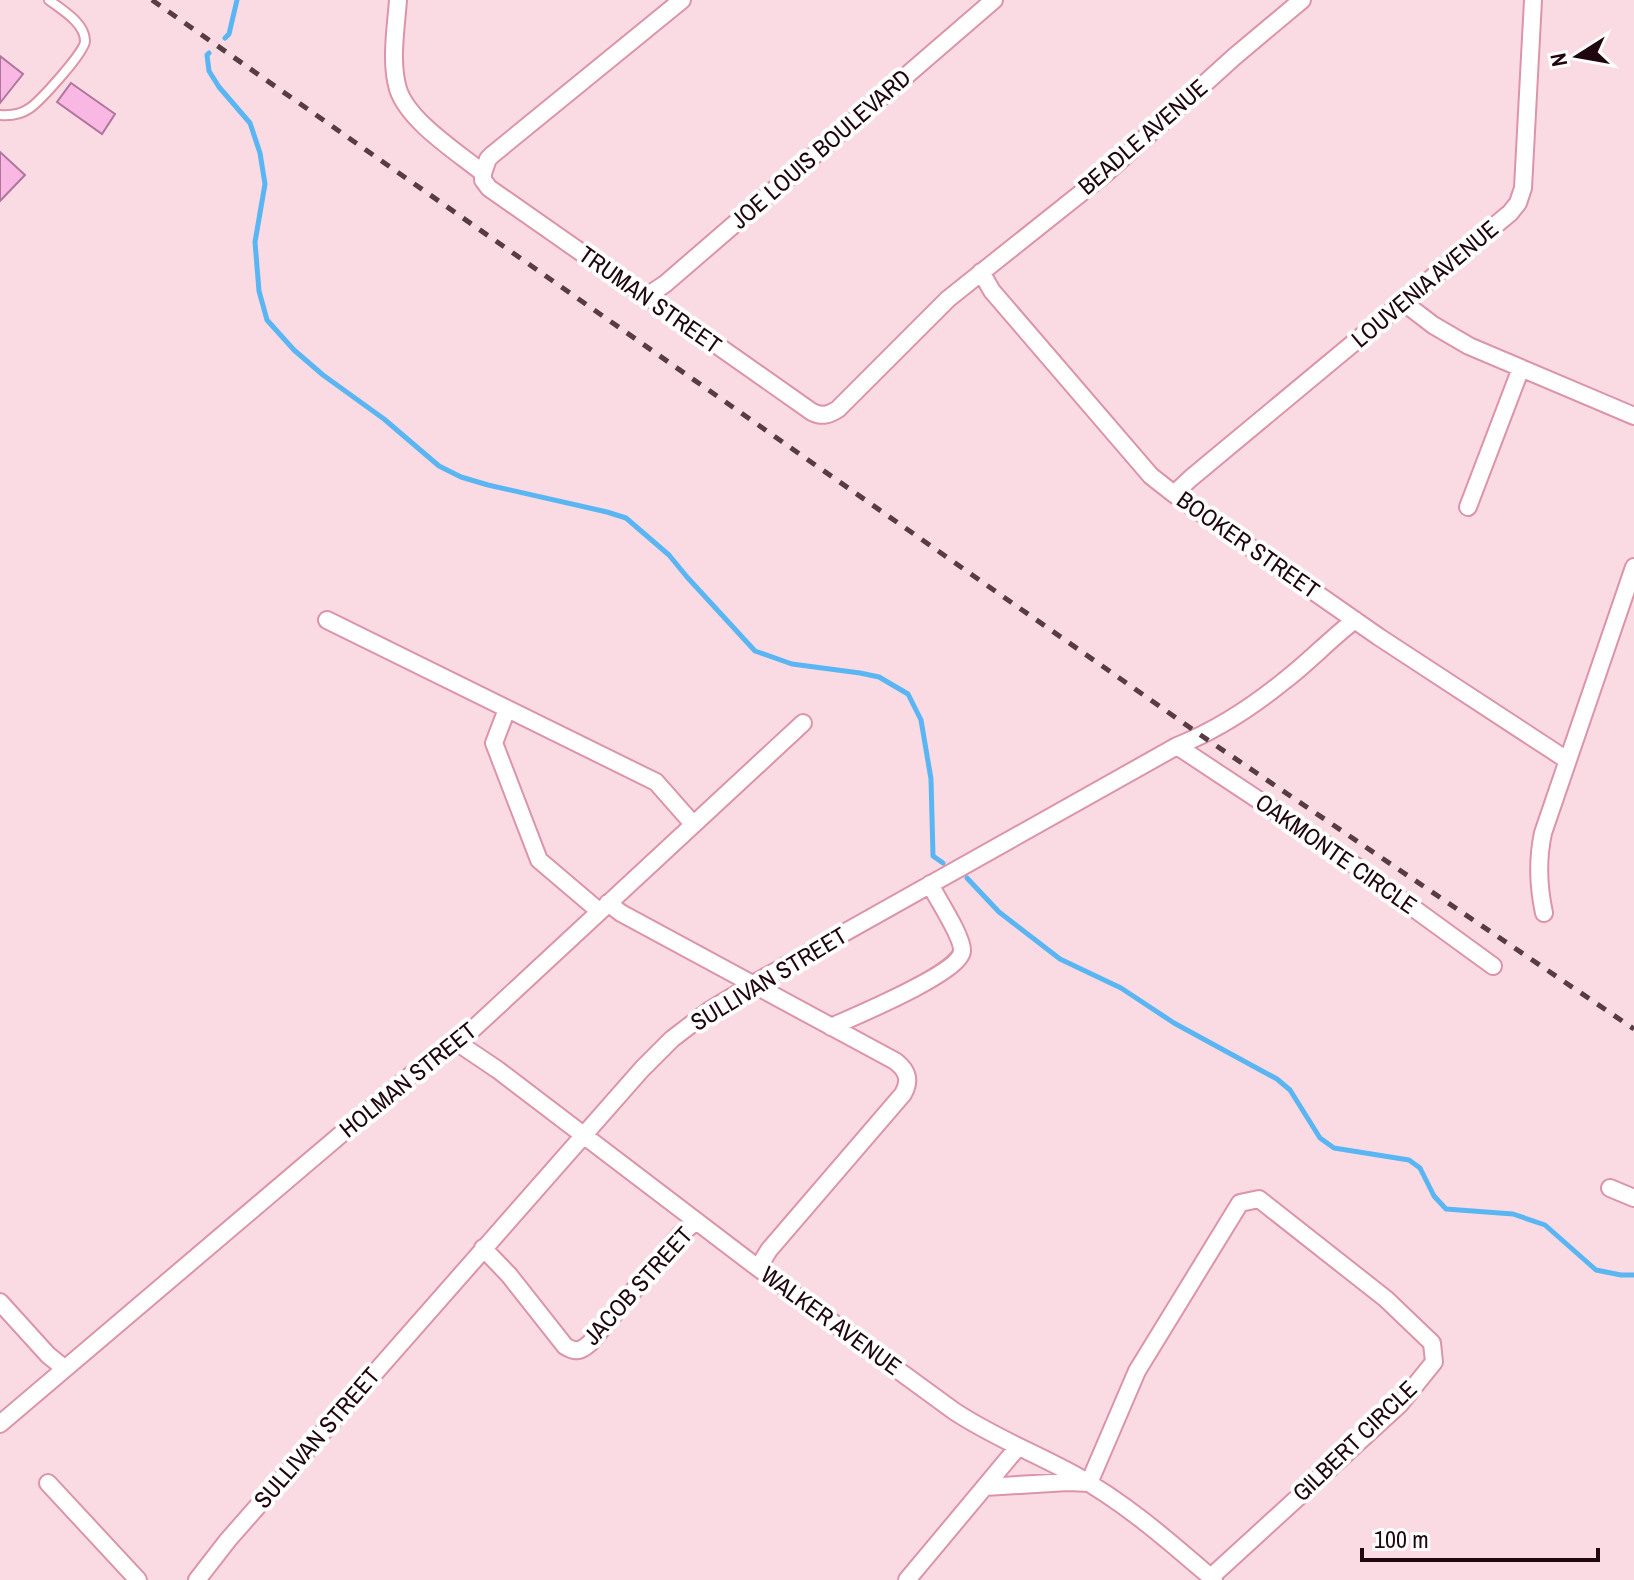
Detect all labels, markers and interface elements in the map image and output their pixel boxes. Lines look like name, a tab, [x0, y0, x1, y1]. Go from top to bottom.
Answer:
north arrow	[1538, 16, 1618, 96]
text: N	[1542, 51, 1574, 69]
street label: JOE LOUIS BOULEVARD	[724, 61, 917, 235]
street label: BEADLE AVENUE	[1071, 71, 1214, 201]
street label: LOUVENIA AVENUE	[1344, 212, 1504, 354]
street label: TRUMAN STREET	[573, 238, 728, 360]
street label: BOOKER STREET	[1171, 483, 1326, 605]
street label: OAKMONTE CIRCLE	[1249, 786, 1424, 921]
street label: SULLIVAN STREET	[684, 919, 853, 1037]
street label: HOLMAN STREET	[332, 1014, 482, 1144]
street label: JACOB STREET	[576, 1219, 699, 1351]
street label: WALKER AVENUE	[755, 1258, 908, 1382]
street label: SULLIVAN STREET	[246, 1360, 386, 1515]
street label: GILBERT CIRCLE	[1285, 1373, 1423, 1508]
scale bar	[1362, 1512, 1598, 1562]
text: 100 m	[1374, 1523, 1429, 1555]

